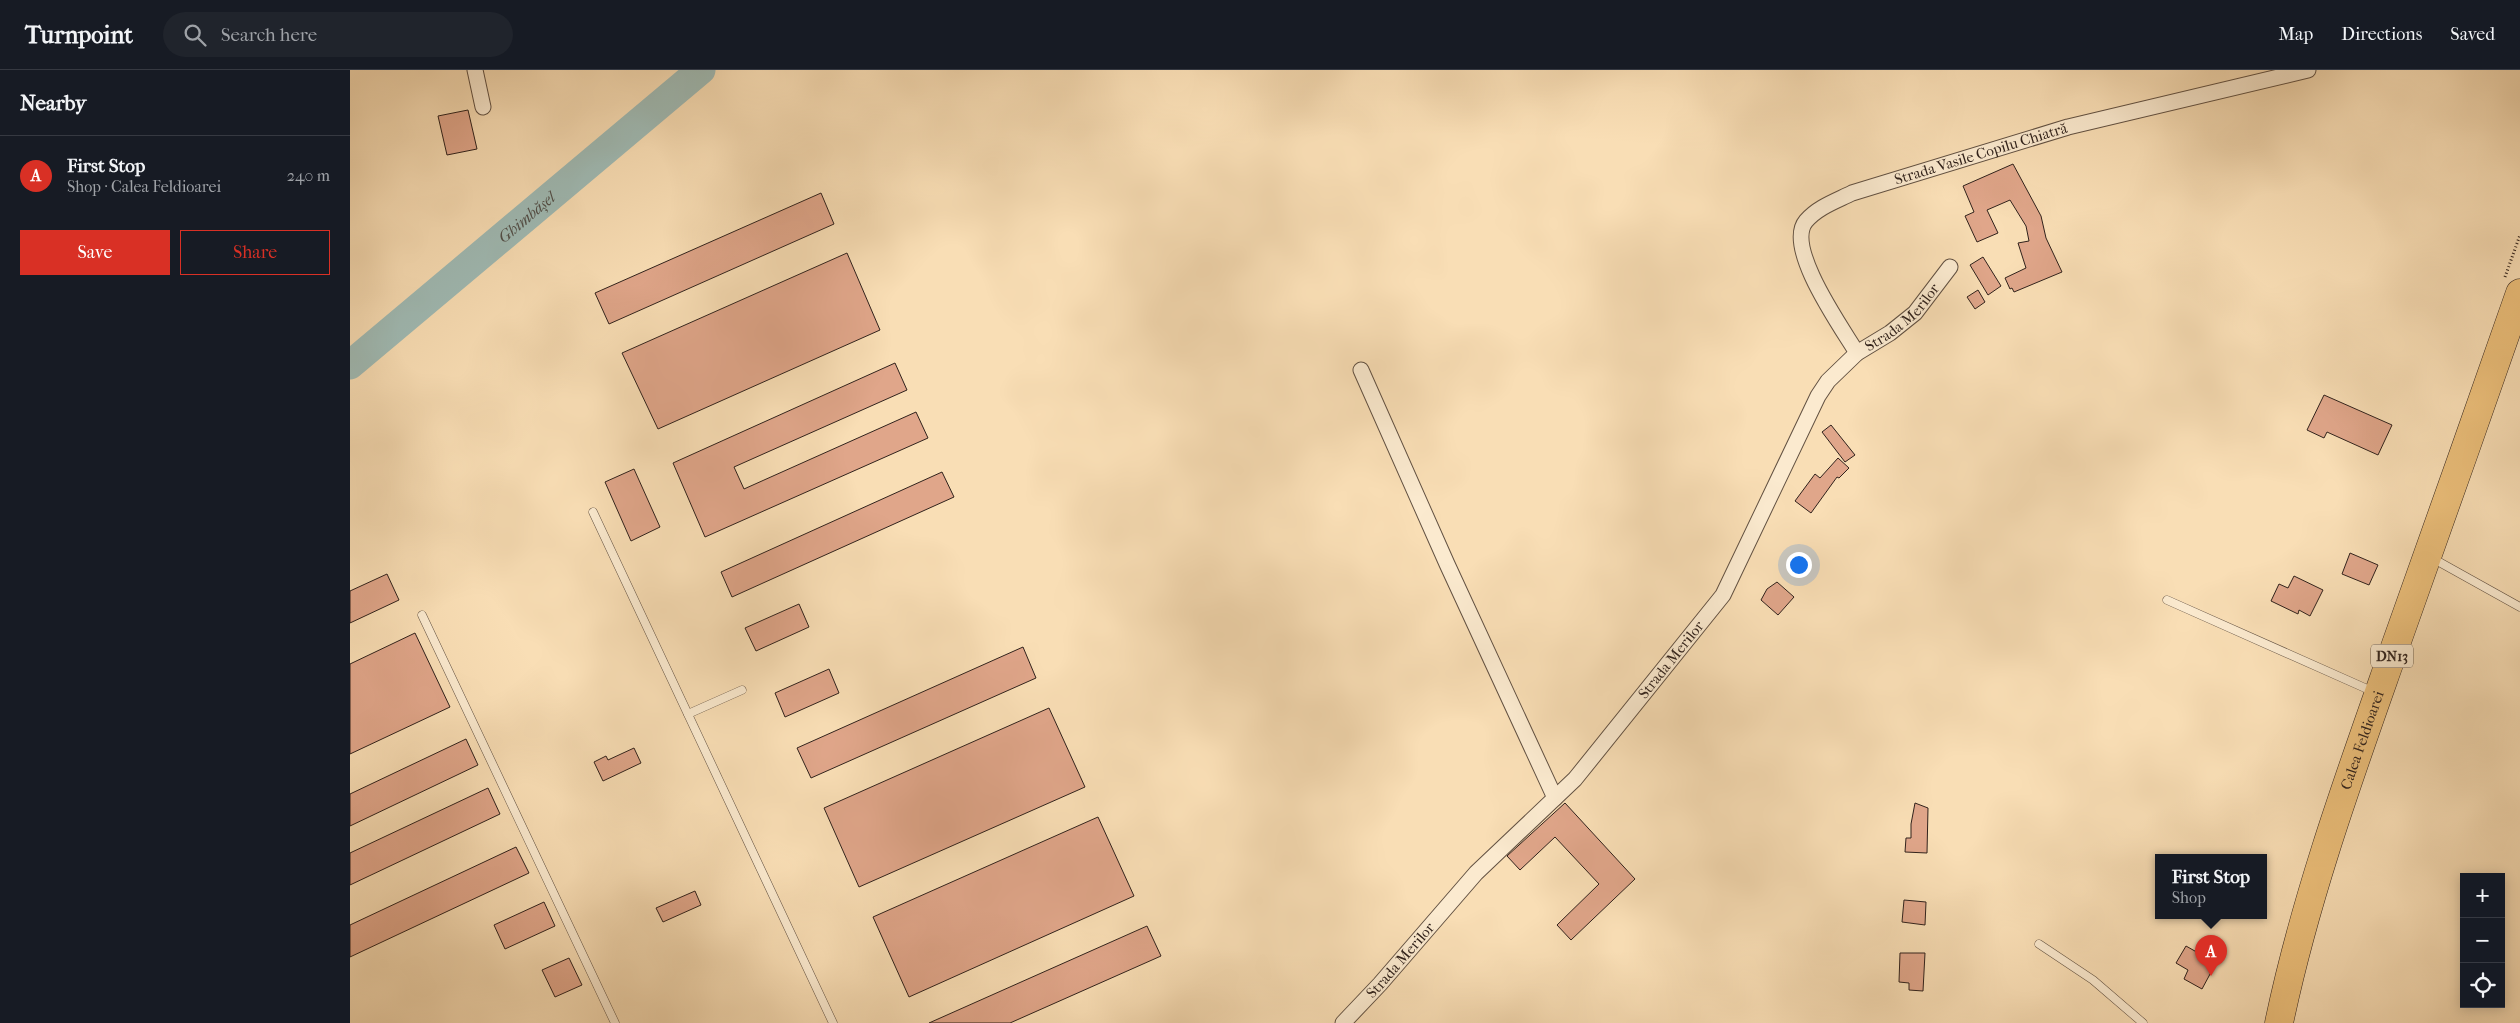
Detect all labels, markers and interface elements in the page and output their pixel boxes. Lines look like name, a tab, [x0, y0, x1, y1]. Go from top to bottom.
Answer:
search box	[163, 12, 513, 57]
text: Turnpoint	[25, 21, 133, 49]
icon: search	[181, 21, 209, 49]
text: Search here	[221, 24, 317, 46]
text: Map	[2279, 24, 2313, 45]
text: Directions	[2341, 24, 2422, 45]
text: Saved	[2450, 24, 2495, 45]
text: Nearby	[20, 91, 86, 115]
street label: Strada Vasile Copilu Chiatră	[1892, 118, 2071, 189]
text: First Stop	[67, 155, 145, 177]
text: A	[31, 166, 41, 185]
text: 240 m	[287, 166, 330, 185]
text: Shop · Calea Feldioarei	[67, 177, 221, 196]
water label: Ghimbășel	[494, 187, 560, 247]
button: Save	[20, 230, 170, 275]
button: Share	[180, 230, 330, 275]
street label: Strada Merilor	[1862, 279, 1944, 355]
your location	[1786, 552, 1812, 578]
street label: Strada Merilor	[1634, 617, 1708, 702]
road number: DN13	[2371, 644, 2413, 668]
street label: Calea Feldioarei	[2337, 688, 2388, 792]
popup	[2155, 854, 2267, 919]
text: First Stop	[2172, 866, 2250, 888]
map controls	[2460, 873, 2505, 1008]
button: +	[2460, 873, 2505, 918]
text: Shop	[2172, 888, 2206, 907]
street label: Strada Merilor	[1362, 918, 1439, 1002]
button: −	[2460, 918, 2505, 963]
pin: A	[2195, 935, 2227, 976]
button: locate	[2460, 963, 2505, 1008]

